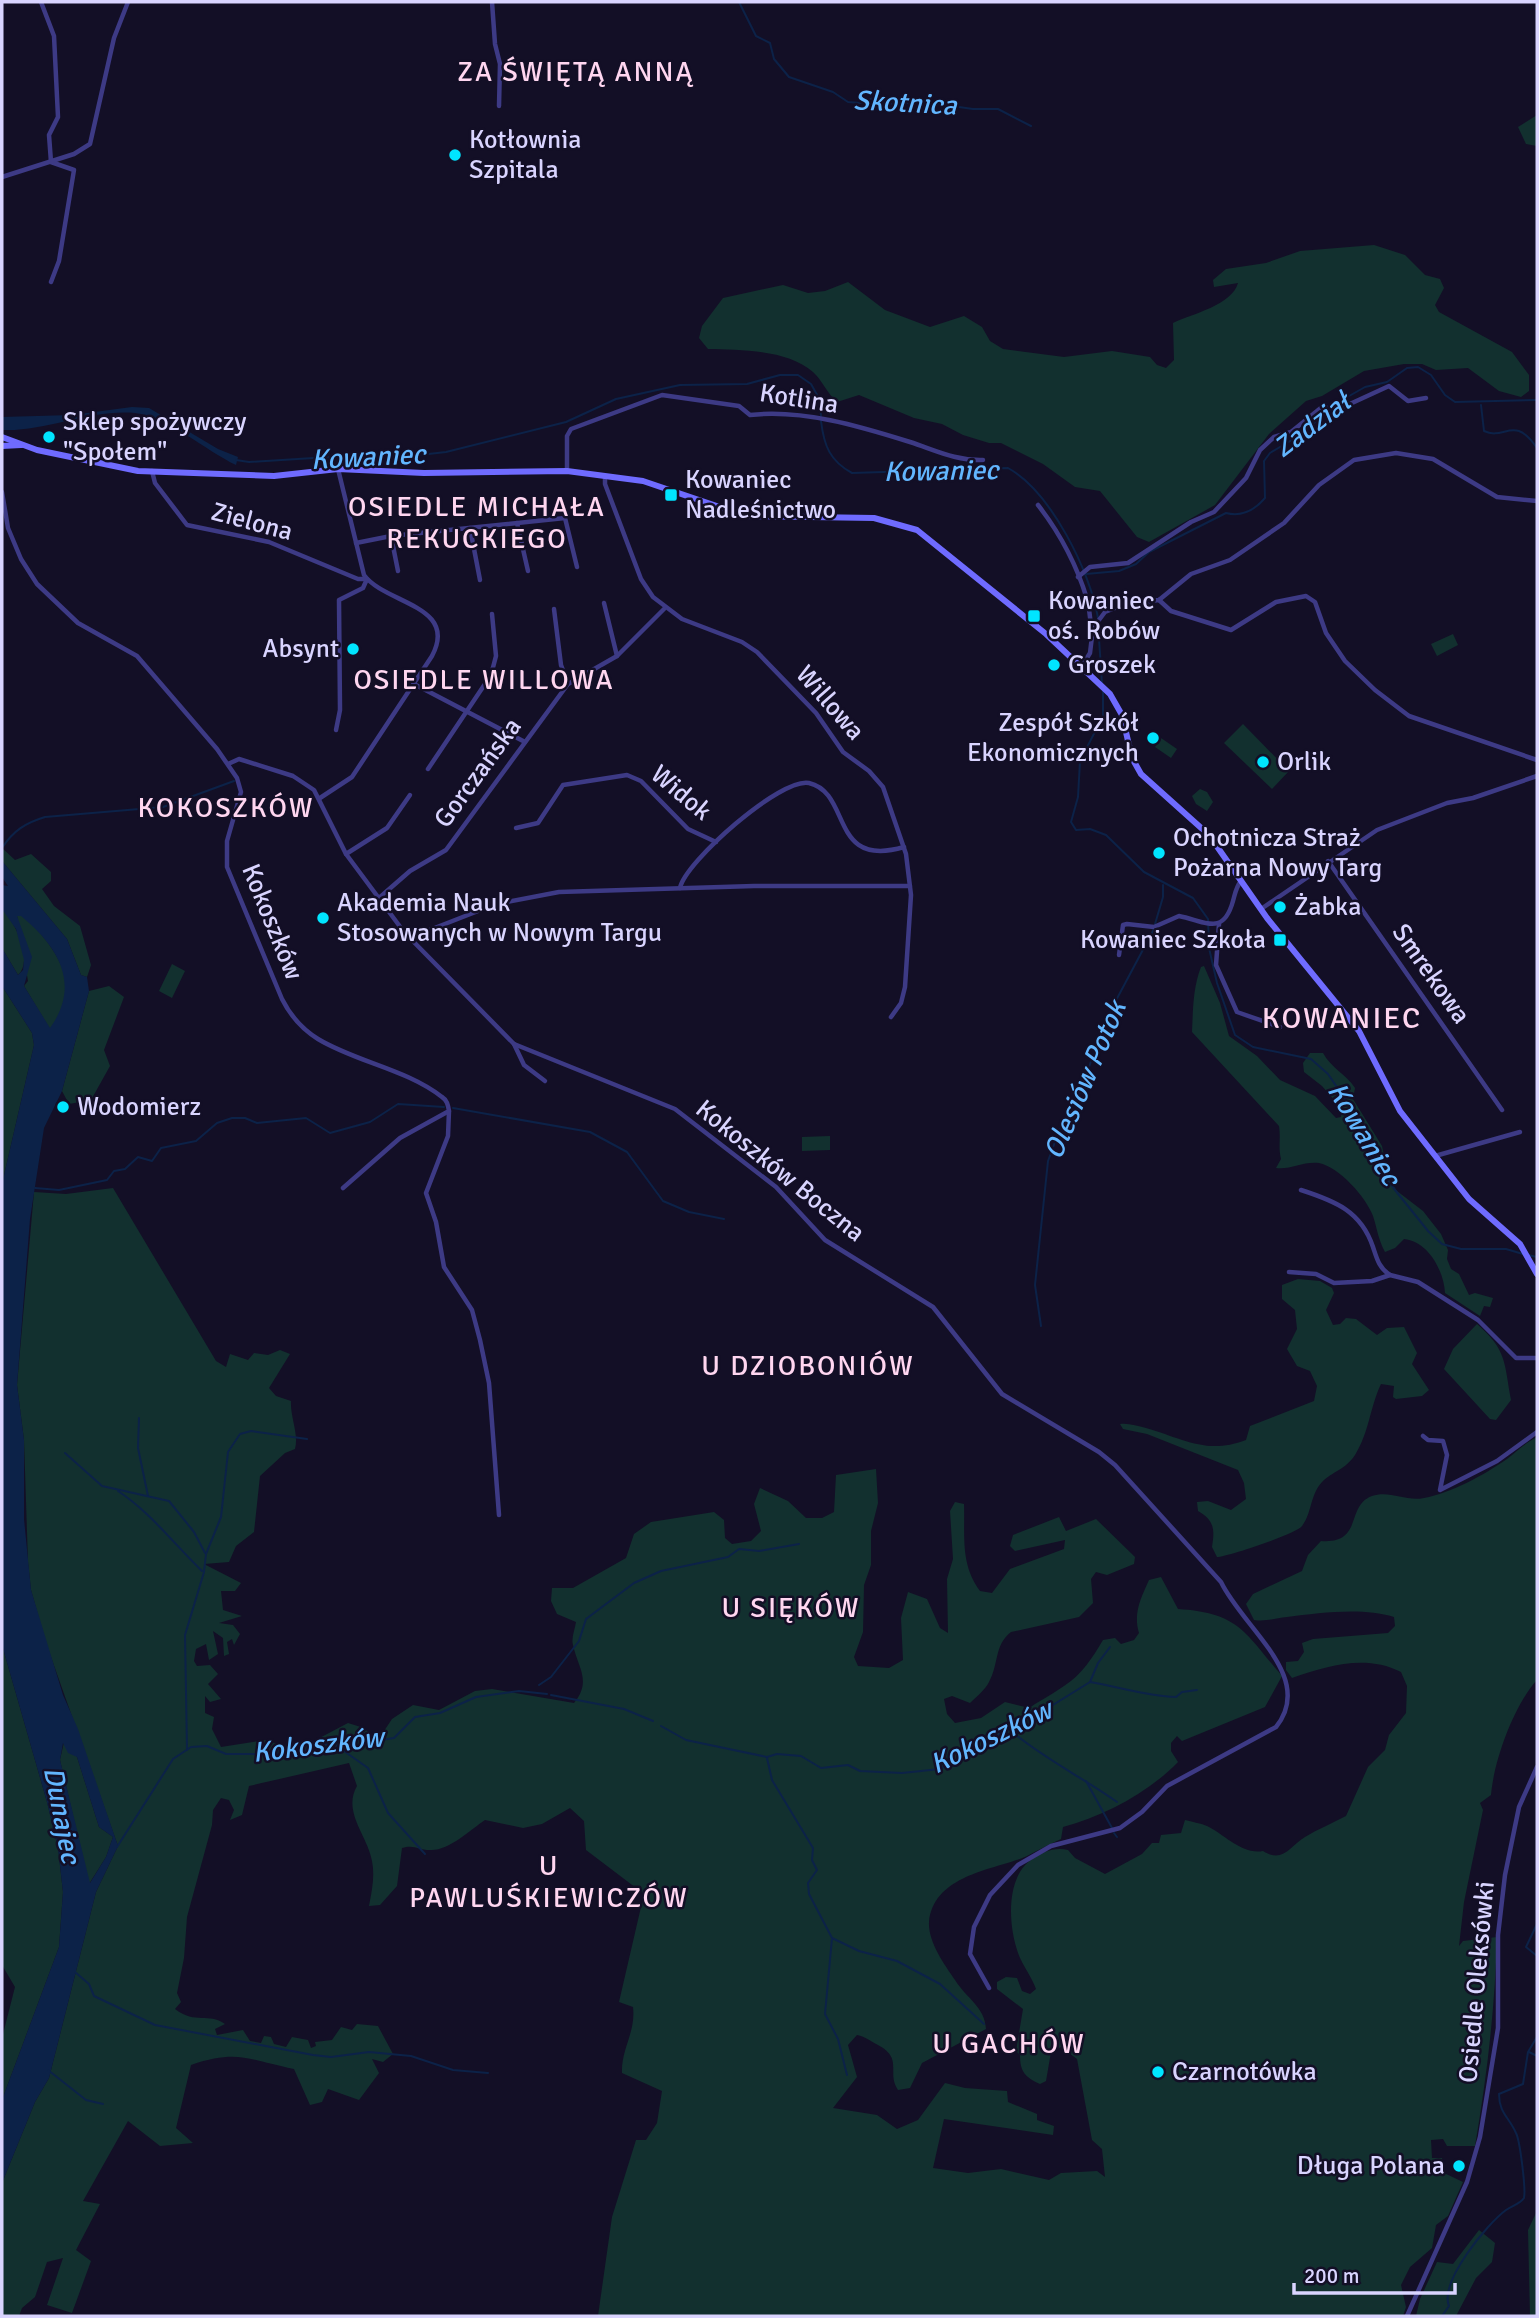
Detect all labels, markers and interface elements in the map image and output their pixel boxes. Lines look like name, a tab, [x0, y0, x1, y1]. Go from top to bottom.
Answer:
district label: ZA ŚWIĘTĄ ANNĄ	[457, 55, 695, 89]
water label: Skotnica	[852, 83, 958, 123]
place label: Kotłownia Szpitala	[469, 124, 581, 186]
marker: Kotłownia Szpitala	[447, 147, 463, 163]
street label: Kotlina	[757, 377, 841, 421]
water label: Zadział	[1267, 383, 1359, 465]
place label: Sklep spożywczy "Społem"	[63, 406, 246, 468]
marker: Sklep spożywczy "Społem"	[41, 429, 57, 445]
water label: Kowaniec	[310, 437, 428, 477]
water label: Kowaniec	[883, 453, 1000, 489]
place label: Kowaniec Nadleśnictwo	[685, 464, 836, 526]
marker: Kowaniec Nadleśnictwo	[663, 487, 679, 503]
district label: OSIEDLE MICHAŁA REKUCKIEGO	[348, 490, 606, 556]
street label: Zielona	[208, 496, 296, 548]
place label: Kowaniec oś. Robów	[1048, 585, 1160, 647]
marker: Kowaniec oś. Robów	[1026, 608, 1042, 624]
place label: Absynt	[263, 633, 339, 665]
marker: Absynt	[345, 641, 361, 657]
place label: Groszek	[1068, 649, 1156, 681]
marker: Groszek	[1046, 657, 1062, 673]
street label: Willowa	[789, 659, 871, 747]
district label: OSIEDLE WILLOWA	[353, 663, 615, 697]
place label: Zespół Szkół Ekonomicznych	[967, 707, 1139, 769]
street label: Gorczańska	[427, 712, 529, 834]
marker: Zespół Szkół Ekonomicznych	[1145, 730, 1161, 746]
place label: Orlik	[1277, 746, 1331, 778]
marker: Orlik	[1255, 754, 1271, 770]
street label: Widok	[644, 758, 718, 828]
district label: KOKOSZKÓW	[137, 791, 315, 825]
place label: Ochotnicza Straż Pożarna Nowy Targ	[1173, 822, 1382, 884]
marker: Ochotnicza Straż Pożarna Nowy Targ	[1151, 845, 1167, 861]
street label: Kokoszków	[234, 859, 310, 985]
place label: Akademia Nauk Stosowanych w Nowym Targu	[337, 887, 662, 949]
place label: Żabka	[1294, 891, 1361, 923]
marker: Żabka	[1272, 899, 1288, 915]
marker: Akademia Nauk Stosowanych w Nowym Targu	[315, 910, 331, 926]
street label: Smrekowa	[1385, 918, 1477, 1030]
place label: Kowaniec Szkoła	[1080, 924, 1266, 956]
marker: Kowaniec Szkoła	[1272, 932, 1288, 948]
water label: Olesiów Potok	[1036, 993, 1135, 1164]
district label: KOWANIEC	[1262, 1000, 1422, 1037]
water label: Kowaniec	[1320, 1076, 1409, 1193]
place label: Wodomierz	[77, 1091, 201, 1123]
street label: Kokoszków Boczna	[689, 1093, 871, 1249]
marker: Wodomierz	[55, 1099, 71, 1115]
district label: U DZIOBONIÓW	[701, 1349, 915, 1383]
district label: U SIĘKÓW	[721, 1591, 861, 1625]
water label: Kokoszków	[924, 1691, 1061, 1781]
water label: Kokoszków	[251, 1720, 389, 1770]
water label: Dunajec	[36, 1764, 88, 1868]
district label: U PAWLUŚKIEWICZÓW	[409, 1849, 689, 1915]
street label: Osiedle Oleksówki	[1452, 1880, 1502, 2084]
district label: U GACHÓW	[932, 2027, 1086, 2061]
place label: Czarnotówka	[1172, 2056, 1317, 2088]
marker: Czarnotówka	[1150, 2064, 1166, 2080]
place label: Długa Polana	[1297, 2150, 1445, 2182]
marker: Długa Polana	[1451, 2158, 1467, 2174]
scale bar	[1294, 2252, 1455, 2296]
text: 200 m	[1304, 2263, 1359, 2289]

